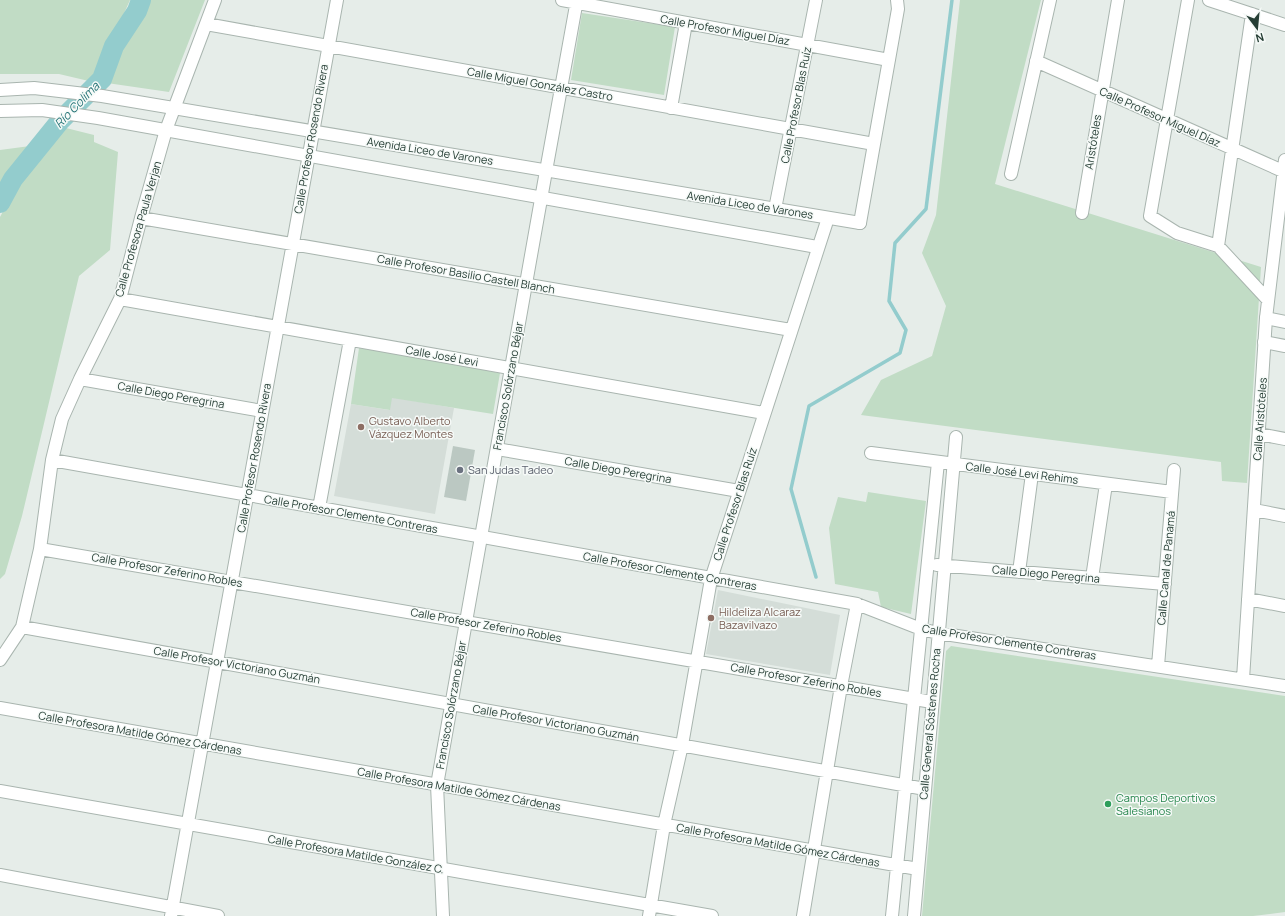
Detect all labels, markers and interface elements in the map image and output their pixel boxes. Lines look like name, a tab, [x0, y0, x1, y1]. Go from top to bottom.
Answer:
north arrow	[1237, 8, 1277, 48]
street label: Calle Profesor Miguel Díaz	[659, 11, 791, 48]
text: N	[1254, 30, 1266, 46]
street label: Calle Profesor Blas Ruíz	[777, 45, 814, 165]
street label: Calle Profesor Rosendo Rivera	[290, 63, 331, 215]
street label: Calle Miguel González Castro	[466, 63, 615, 104]
water label: Río Colima	[50, 77, 104, 131]
street label: Calle Profesor Miguel Díaz	[1097, 83, 1223, 150]
street label: Aristóteles	[1081, 113, 1104, 170]
street label: Avenida Liceo de Varones	[366, 133, 495, 168]
street label: Calle Profesora Paula Verjan	[111, 159, 164, 299]
street label: Avenida Liceo de Varones	[686, 187, 815, 222]
street label: Calle Profesor Basilio Castell Blanch	[376, 250, 556, 297]
street label: Francisco Solórzano Béjar	[489, 321, 526, 451]
street label: Calle José Levi	[405, 342, 480, 369]
street label: Calle Aristóteles	[1249, 377, 1270, 461]
street label: Calle Diego Peregrina	[116, 378, 226, 411]
street label: Calle Profesor Rosendo Rivera	[233, 382, 274, 534]
place label: Gustavo Alberto Vázquez Montes	[369, 413, 453, 441]
marker: Gustavo Alberto Vázquez Montes	[356, 422, 366, 432]
street label: Calle Profesor Blas Ruíz	[709, 445, 760, 563]
street label: Calle Diego Peregrina	[563, 453, 673, 486]
street label: Calle José Levi Rehims	[965, 458, 1079, 487]
place label: San Judas Tadeo	[468, 462, 554, 477]
marker: San Judas Tadeo	[455, 465, 465, 475]
street label: Calle Profesor Clemente Contreras	[263, 491, 439, 536]
street label: Calle Canal de Panamá	[1153, 510, 1178, 626]
street label: Calle Profesor Clemente Contreras	[582, 548, 758, 593]
street label: Calle Profesor Zeferino Robles	[90, 549, 244, 590]
street label: Calle Diego Peregrina	[991, 561, 1101, 586]
street label: Calle Profesor Zeferino Robles	[409, 604, 563, 645]
place label: Hildeliza Alcaraz Bazavilvazo	[719, 604, 801, 632]
marker: Hildeliza Alcaraz Bazavilvazo	[706, 613, 716, 623]
street label: Calle Profesor Clemente Contreras	[921, 620, 1097, 663]
street label: Francisco Solórzano Béjar	[432, 640, 469, 770]
street label: Calle Profesor Victoriano Guzmán	[153, 642, 322, 687]
street label: Calle General Sóstenes Rocha	[915, 648, 944, 800]
street label: Calle Profesor Zeferino Robles	[729, 659, 883, 700]
street label: Calle Profesor Victoriano Guzmán	[472, 700, 641, 745]
street label: Calle Profesora Matilde Gómez Cárdenas	[37, 707, 243, 758]
street label: Calle Profesora Matilde Gómez Cárdenas	[356, 763, 562, 814]
place label: Campos Deportivos Salesianos	[1116, 790, 1216, 818]
marker: Campos Deportivos Salesianos	[1103, 799, 1113, 809]
street label: Calle Profesora Matilde Gómez Cárdenas	[675, 819, 881, 870]
street label: Calle Profesora Matilde González C.	[267, 831, 445, 876]

